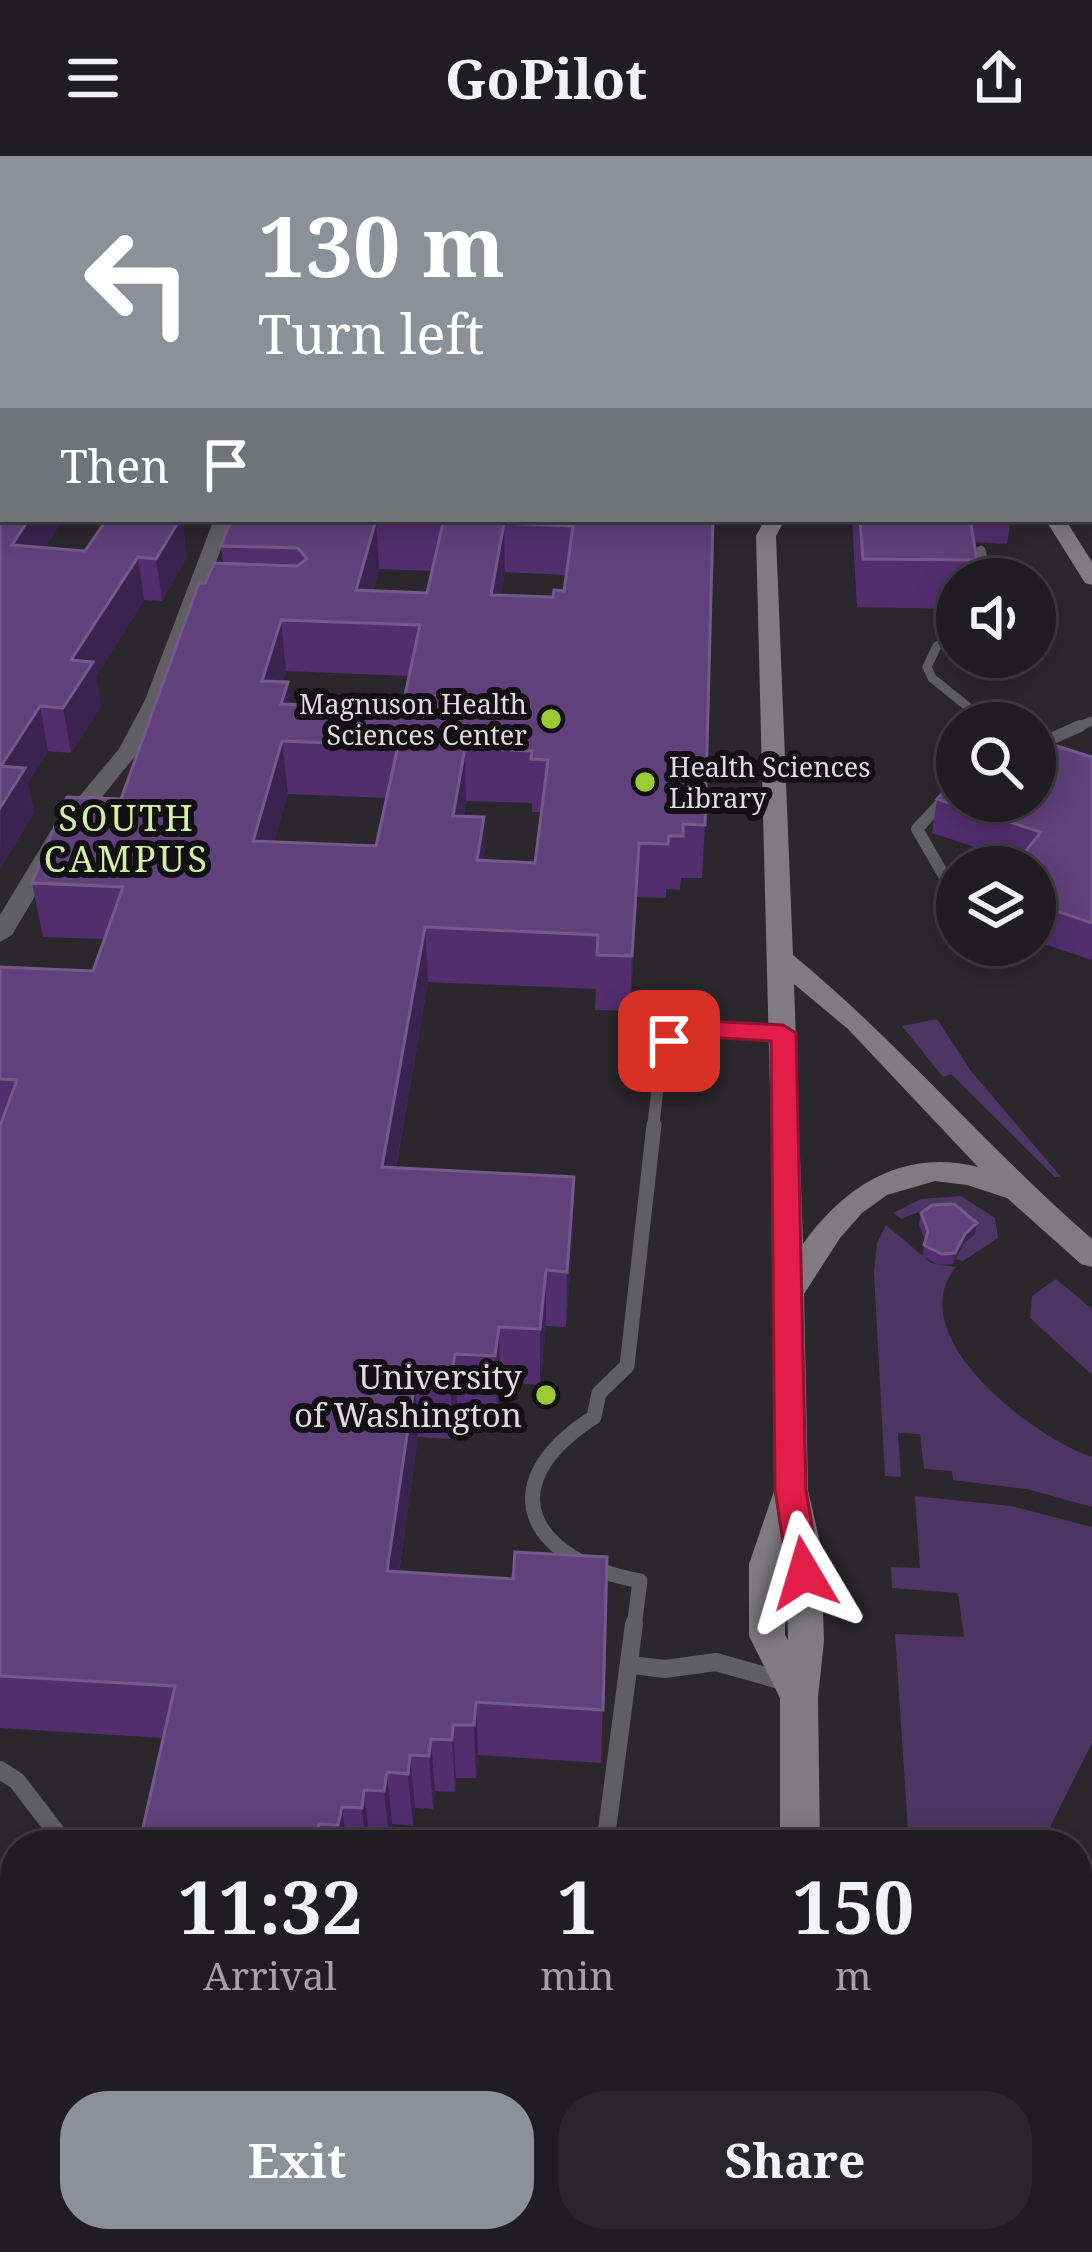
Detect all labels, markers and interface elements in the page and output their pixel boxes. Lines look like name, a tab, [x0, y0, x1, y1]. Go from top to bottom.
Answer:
text: GoPilot	[445, 41, 647, 115]
icon: menu	[60, 45, 126, 111]
icon: share	[966, 45, 1032, 111]
text: 130 m	[258, 187, 505, 302]
icon: left	[60, 204, 216, 360]
text: Turn left	[258, 296, 484, 370]
icon: arrive	[193, 432, 259, 498]
text: Then	[60, 435, 169, 496]
map controls	[936, 558, 1056, 966]
button: sound	[936, 558, 1056, 678]
place label: Magnuson Health Sciences Center	[299, 685, 527, 753]
button: search	[936, 702, 1056, 822]
marker: Magnuson Health Sciences Center	[538, 706, 564, 732]
place label: Health Sciences Library	[669, 748, 870, 816]
marker: Health Sciences Library	[632, 769, 658, 795]
district label: SOUTH CAMPUS	[44, 793, 210, 883]
button: layers	[936, 846, 1056, 966]
pin	[618, 990, 720, 1092]
icon: arrive	[636, 1008, 702, 1074]
place label: University of Washington	[294, 1354, 522, 1437]
marker: University of Washington	[533, 1382, 559, 1408]
position arrow	[741, 1510, 867, 1636]
text: 11:32	[178, 1857, 362, 1955]
text: 1	[557, 1857, 598, 1955]
text: 150	[792, 1857, 914, 1955]
text: Arrival	[203, 1948, 337, 2001]
text: min	[540, 1948, 615, 2001]
text: m	[835, 1948, 872, 2001]
button: Exit	[60, 2091, 534, 2229]
button: Share	[558, 2091, 1032, 2229]

